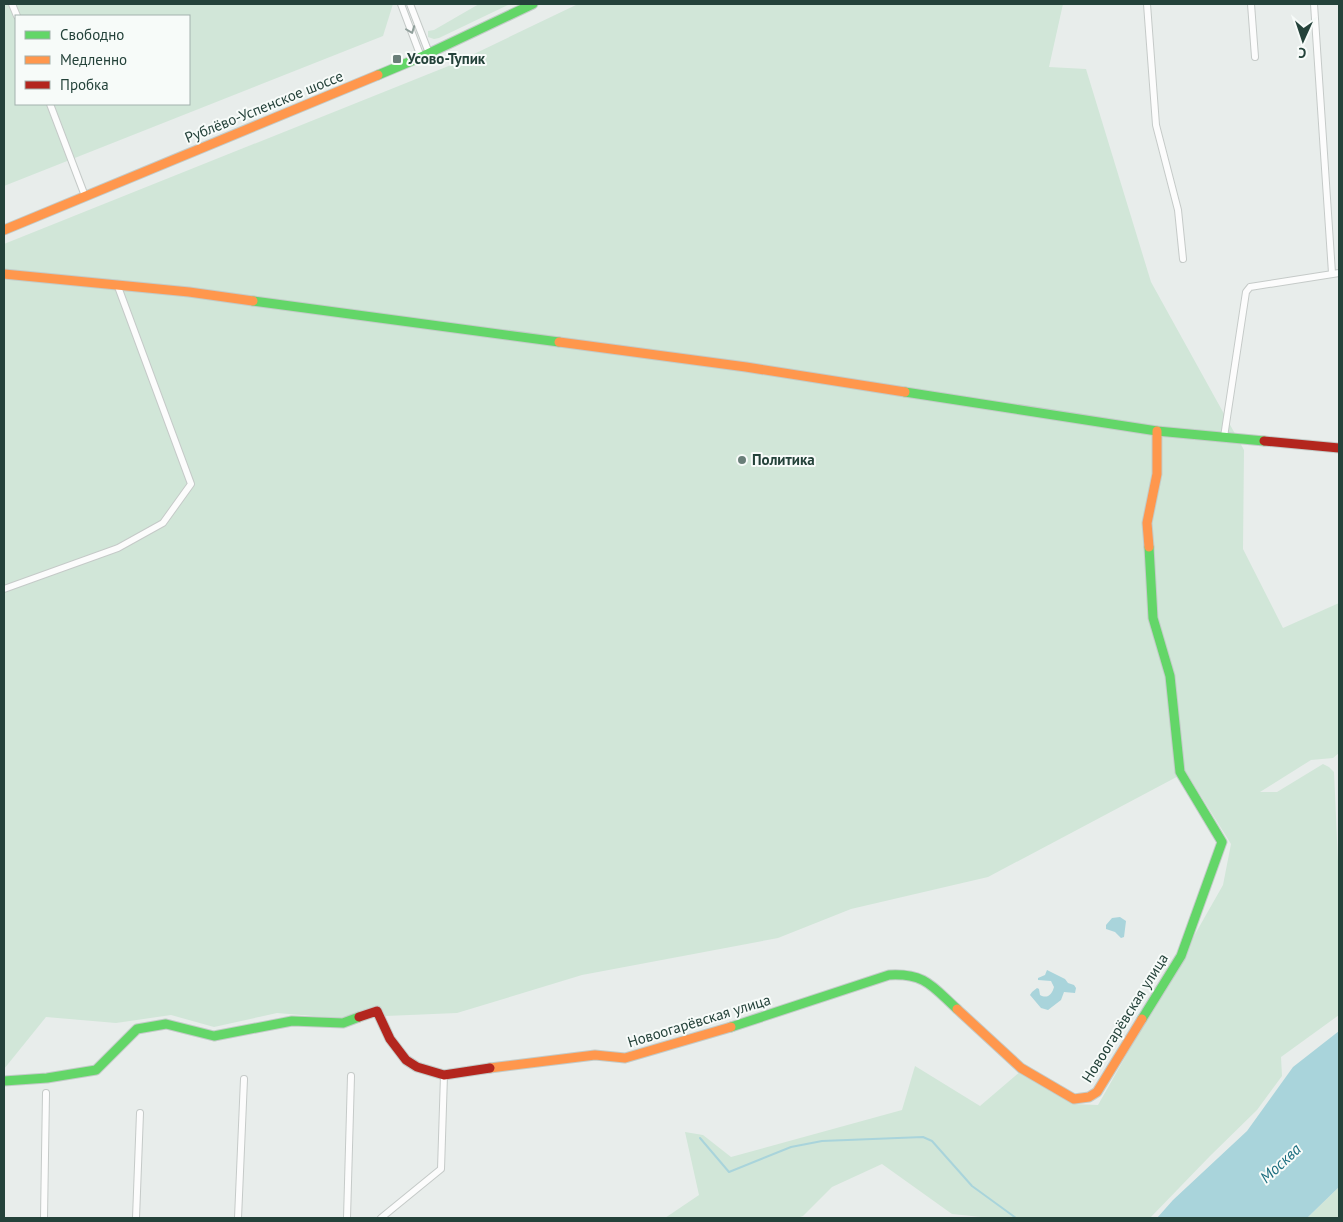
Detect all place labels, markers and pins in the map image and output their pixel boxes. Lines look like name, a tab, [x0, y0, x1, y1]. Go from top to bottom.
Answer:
place label: Усово-Тупик	[406, 49, 486, 68]
marker: Усово-Тупик	[391, 53, 403, 65]
place label: Политика	[752, 450, 815, 469]
marker: Политика	[736, 454, 748, 466]

